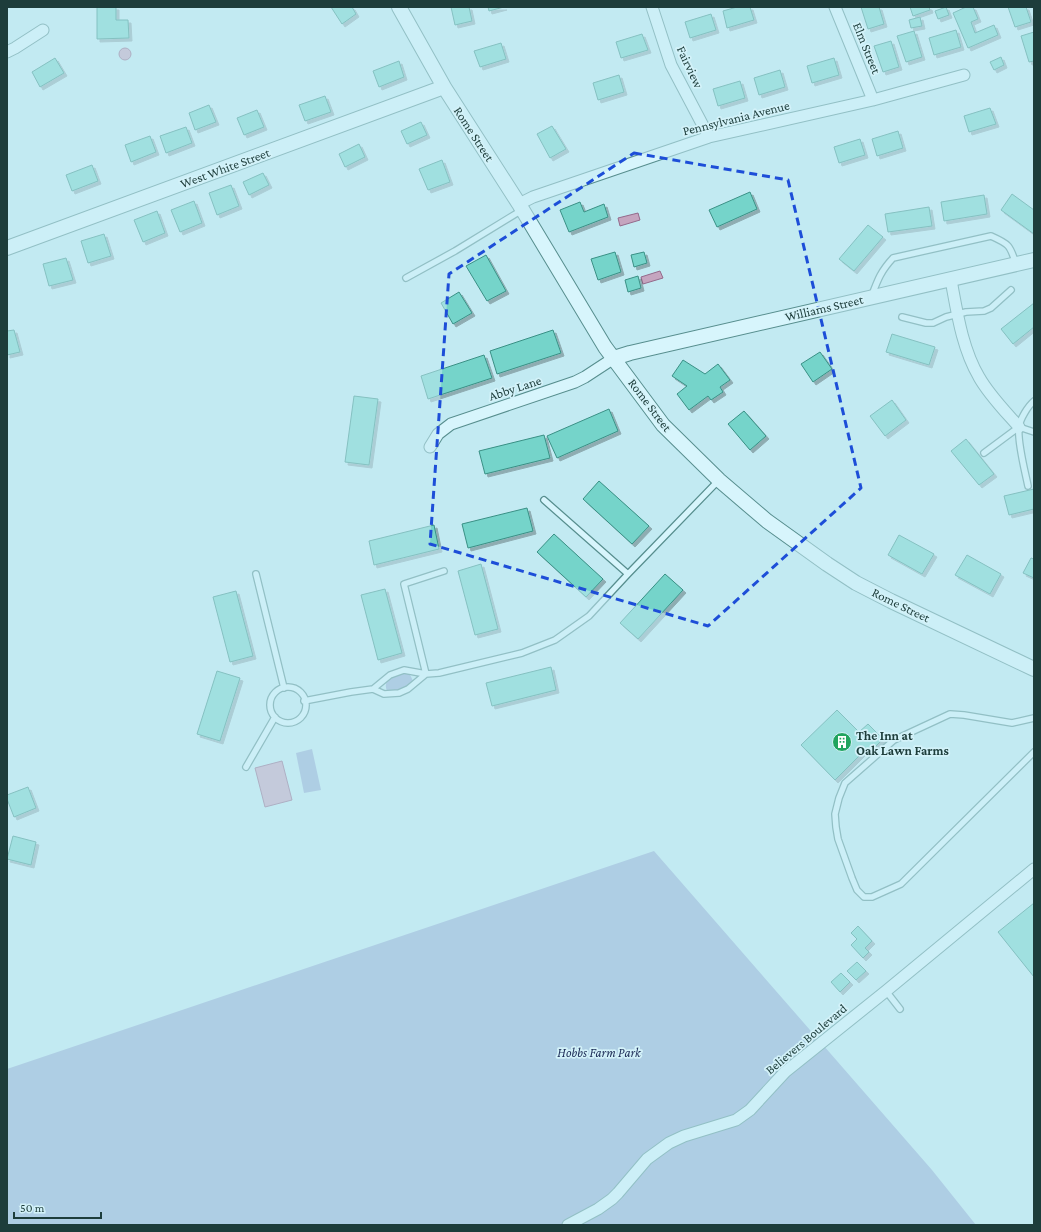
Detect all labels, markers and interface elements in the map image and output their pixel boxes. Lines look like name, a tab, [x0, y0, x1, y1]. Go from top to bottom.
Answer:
street label: Elm Street	[850, 20, 884, 76]
street label: Fairview	[674, 44, 706, 91]
street label: Pennsylvania Avenue	[681, 97, 791, 139]
street label: Rome Street	[451, 104, 498, 165]
street label: West White Street	[178, 145, 272, 191]
street label: Williams Street	[783, 292, 865, 324]
street label: Abby Lane	[487, 372, 543, 404]
street label: Rome Street	[625, 376, 675, 435]
street label: Rome Street	[870, 585, 933, 626]
place label: The Inn at Oak Lawn Farms	[856, 728, 949, 758]
building icon: The Inn at Oak Lawn Farms	[831, 731, 853, 753]
street label: Believers Boulevard	[762, 1000, 850, 1077]
park label: Hobbs Farm Park	[557, 1045, 642, 1060]
scale bar	[14, 1194, 101, 1220]
text: 50 m	[20, 1201, 45, 1215]

